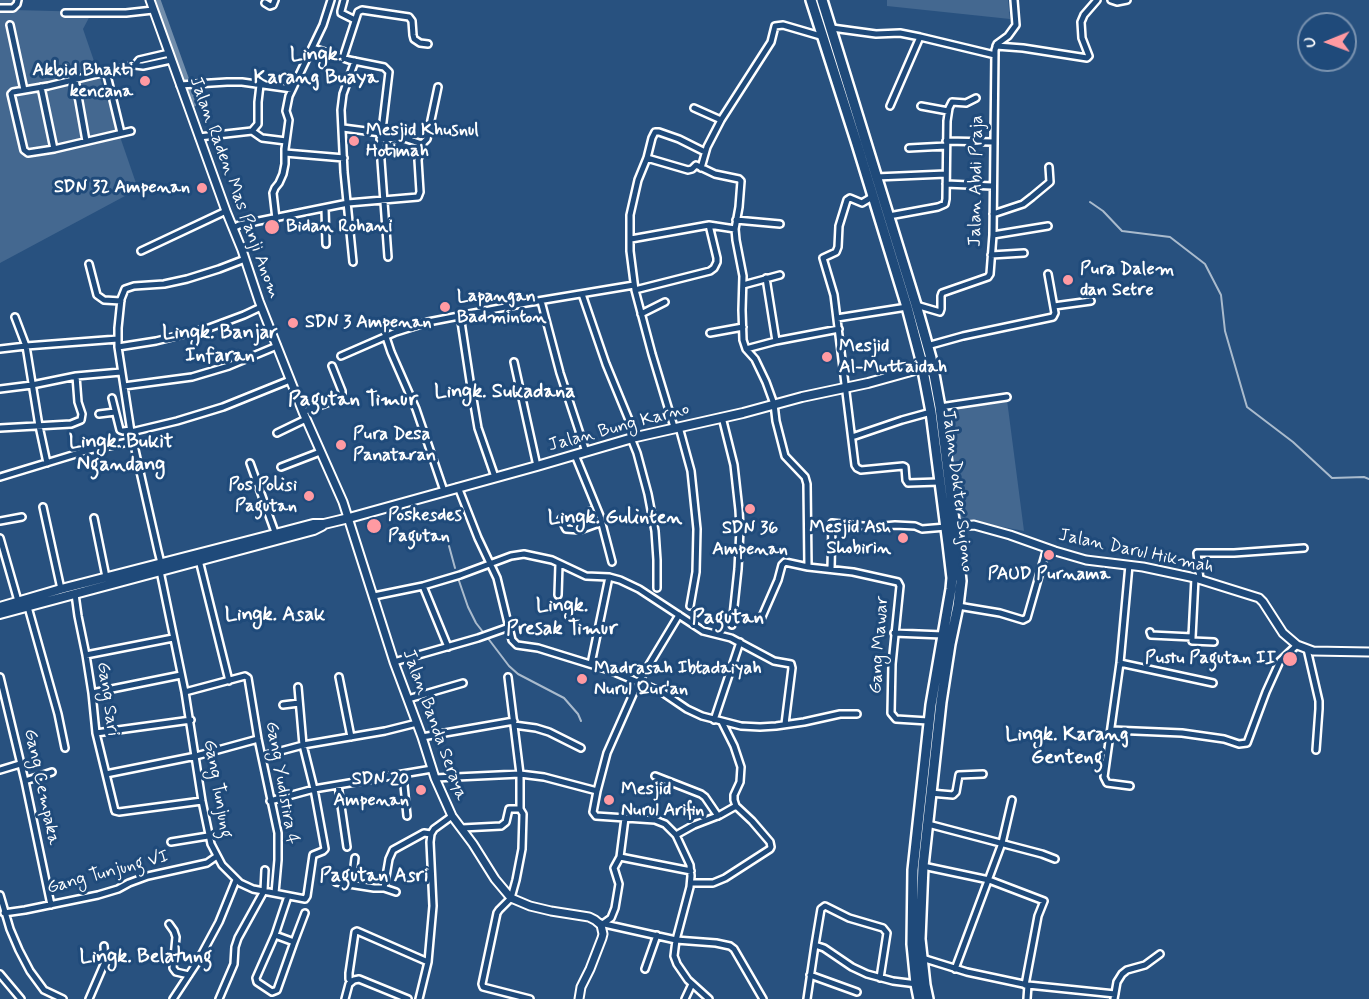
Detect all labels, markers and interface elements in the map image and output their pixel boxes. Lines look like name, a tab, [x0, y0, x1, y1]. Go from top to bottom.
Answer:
north arrow	[1297, 12, 1357, 72]
text: U	[1300, 37, 1321, 48]
district label: Lingk. Karang Buaya	[253, 44, 379, 91]
place label: Akbid Bhakti kencana	[32, 60, 133, 103]
marker: Akbid Bhakti kencana	[138, 74, 152, 88]
street label: Jalan Raden Mas Panji Anom	[184, 74, 284, 302]
street label: Jalan Abdi Praja	[965, 115, 989, 247]
place label: Mesjid Khusnul Hotimah	[366, 120, 479, 162]
marker: Mesjid Khusnul Hotimah	[347, 134, 361, 148]
place label: SDN 32 Ampenan	[54, 177, 190, 199]
marker: SDN 32 Ampenan	[195, 181, 209, 195]
place label: Bidan Rohani	[286, 216, 392, 238]
marker: Bidan Rohani	[263, 218, 281, 236]
place label: Pura Dalem dan Setre	[1080, 259, 1174, 302]
marker: Pura Dalem dan Setre	[1061, 273, 1075, 287]
place label: Lapangan Badminton	[457, 286, 546, 328]
marker: Lapangan Badminton	[438, 300, 452, 314]
place label: SDN 3 Ampenan	[305, 312, 432, 334]
marker: SDN 3 Ampenan	[286, 316, 300, 330]
district label: Lingk. Banjar Infaran	[162, 322, 278, 369]
place label: Mesjid Al-Muttaidah	[839, 336, 947, 378]
marker: Mesjid Al-Muttaidah	[820, 350, 834, 364]
district label: Lingk. Sukadana	[434, 381, 576, 405]
district label: Pagutan Timur	[288, 388, 418, 414]
street label: Jalan Bung Karno	[546, 399, 692, 457]
street label: Jalan Dokter Sujono	[936, 408, 978, 574]
place label: Pura Desa Panataran	[353, 424, 436, 466]
district label: Lingk. Bukit Ngandang	[69, 431, 173, 478]
marker: Pura Desa Panataran	[334, 438, 348, 452]
place label: Pos Polisi Pagutan	[229, 475, 297, 518]
marker: Pos Polisi Pagutan	[302, 489, 316, 503]
marker: SDN 36 Ampenan	[743, 502, 757, 516]
place label: Poskesdes Pagutan	[388, 505, 462, 548]
district label: Lingk. Gulinten	[548, 507, 682, 531]
marker: Poskesdes Pagutan	[365, 517, 383, 535]
place label: Mesjid Ash Shobirin	[809, 517, 891, 560]
place label: SDN 36 Ampenan	[712, 518, 788, 560]
street label: Jalan Darul Hikmah	[1056, 525, 1216, 579]
marker: Mesjid Ash Shobirin	[896, 531, 910, 545]
marker: PAUD Purnama	[1042, 548, 1056, 562]
place label: PAUD Purnama	[988, 564, 1110, 586]
district label: Lingk. Presak Timur	[506, 595, 618, 642]
street label: Gang Mawar	[866, 595, 894, 695]
district label: Lingk. Asak	[225, 604, 325, 628]
district label: Pagutan	[692, 606, 764, 632]
street label: Jalan Banda Seraya	[397, 646, 471, 804]
place label: Pustu Pagutan II	[1145, 648, 1276, 670]
marker: Pustu Pagutan II	[1281, 650, 1299, 668]
place label: Madrasah Ibtadaiyah Nurul Qur'an	[594, 658, 762, 700]
street label: Gang Sari	[91, 660, 123, 738]
marker: Madrasah Ibtadaiyah Nurul Qur'an	[575, 672, 589, 686]
street label: Gang Yudistira 4	[260, 720, 302, 846]
district label: Lingk. Karang Genteng	[1005, 724, 1129, 771]
street label: Gang Cempaka	[18, 727, 64, 847]
street label: Gang Tunjung	[198, 738, 236, 840]
place label: SDN 20 Ampenan	[334, 769, 409, 812]
place label: Mesjid Nurul Arifin	[621, 779, 704, 822]
marker: SDN 20 Ampenan	[414, 783, 428, 797]
marker: Mesjid Nurul Arifin	[602, 793, 616, 807]
street label: Gang Tunjung VI	[45, 846, 171, 900]
district label: Pagutan Asri	[319, 865, 429, 889]
district label: Lingk. Belatung	[80, 946, 212, 970]

